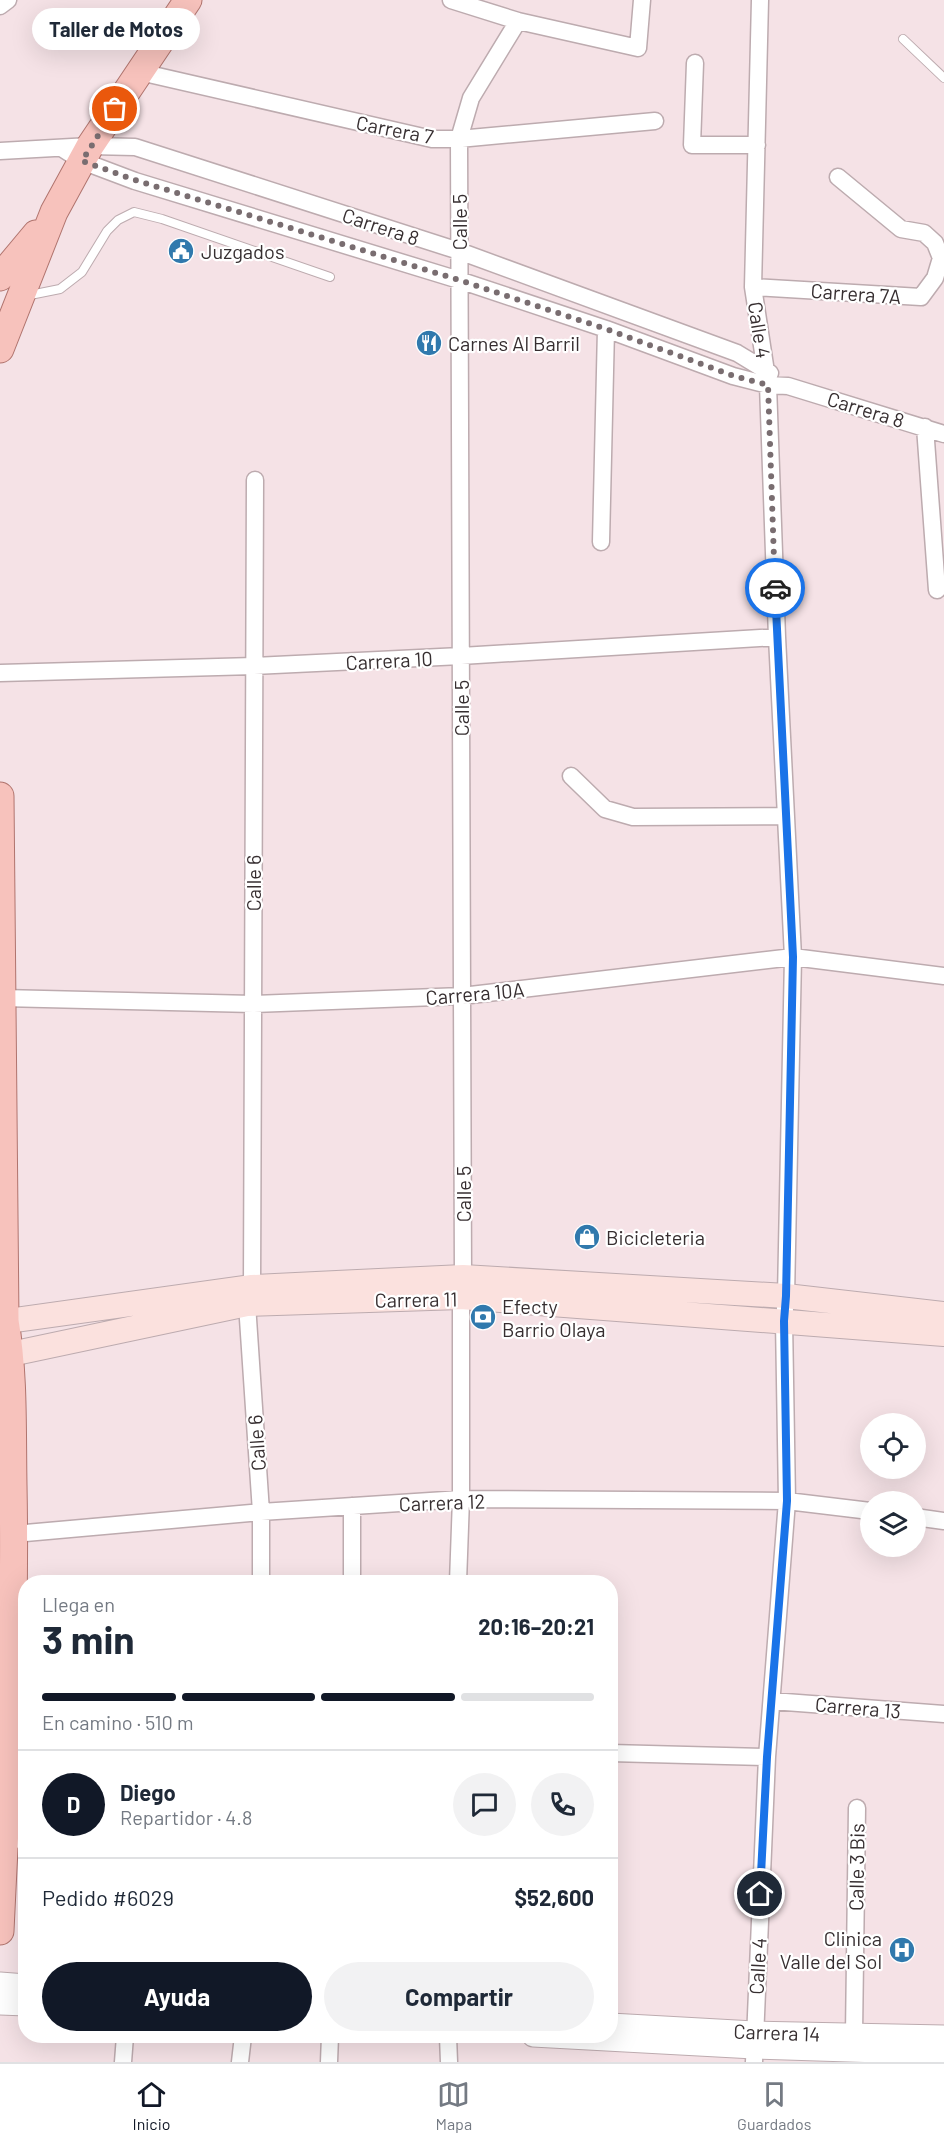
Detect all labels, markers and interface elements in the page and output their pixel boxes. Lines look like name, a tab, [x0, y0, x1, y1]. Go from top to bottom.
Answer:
callout: Taller de Motos	[31, 7, 199, 49]
text: Taller de Motos	[49, 17, 183, 41]
pin	[89, 83, 140, 134]
icon: bag	[98, 92, 131, 125]
street label: Carrera 7	[354, 110, 436, 148]
street label: Calle 5	[447, 194, 471, 250]
street label: Carrera 8	[340, 202, 422, 250]
public building icon: Juzgados	[166, 236, 196, 266]
place label: Juzgados	[201, 239, 285, 263]
street label: Carrera 7A	[810, 278, 902, 308]
street label: Calle 4	[744, 300, 776, 360]
restaurant icon: Carnes Al Barril	[414, 328, 444, 358]
place label: Carnes Al Barril	[448, 331, 580, 355]
street label: Carrera 8	[825, 386, 907, 432]
courier	[745, 558, 805, 618]
icon: car	[759, 572, 792, 605]
street label: Carrera 10	[345, 646, 433, 674]
street label: Calle 5	[449, 680, 473, 736]
street label: Calle 6	[241, 855, 265, 911]
street label: Carrera 10A	[425, 977, 525, 1009]
street label: Calle 5	[451, 1166, 475, 1222]
shop icon: Bicicleteria	[572, 1222, 602, 1252]
place label: Bicicleteria	[606, 1225, 705, 1249]
street label: Carrera 11	[374, 1286, 458, 1312]
place label: Efecty Barrio Olaya	[502, 1294, 606, 1341]
bank icon: Efecty Barrio Olaya	[468, 1302, 498, 1332]
map controls	[860, 1413, 926, 1557]
button: locate	[860, 1413, 926, 1479]
street label: Calle 6	[242, 1414, 270, 1472]
street label: Carrera 12	[398, 1488, 486, 1516]
button: layers	[860, 1491, 926, 1557]
text: Llega en	[42, 1592, 115, 1616]
text: 20:16–20:21	[478, 1613, 594, 1639]
text: 3 min	[42, 1615, 135, 1662]
street label: Carrera 13	[814, 1691, 902, 1723]
text: En camino · 510 m	[42, 1710, 193, 1734]
button: chat	[453, 1773, 516, 1836]
button: phone	[531, 1773, 594, 1836]
text: Diego	[120, 1779, 176, 1805]
text: D	[67, 1791, 80, 1817]
text: Repartidor · 4.8	[120, 1805, 252, 1829]
street label: Calle 3 Bis	[843, 1823, 869, 1911]
pin	[734, 1868, 785, 1919]
icon: home	[743, 1877, 776, 1910]
text: Pedido #6029	[42, 1884, 174, 1910]
text: $52,600	[515, 1884, 594, 1910]
place label: Clinica Valle del Sol	[780, 1926, 882, 1973]
hospital icon: Clinica Valle del Sol	[887, 1935, 917, 1965]
street label: Calle 4	[744, 1937, 770, 1995]
button: Ayuda	[42, 1962, 312, 2031]
button: Compartir	[324, 1962, 594, 2031]
street label: Carrera 14	[733, 2018, 821, 2046]
tab: Inicio	[133, 2078, 170, 2133]
tab: Mapa	[435, 2078, 472, 2133]
tab: Guardados	[737, 2078, 811, 2133]

